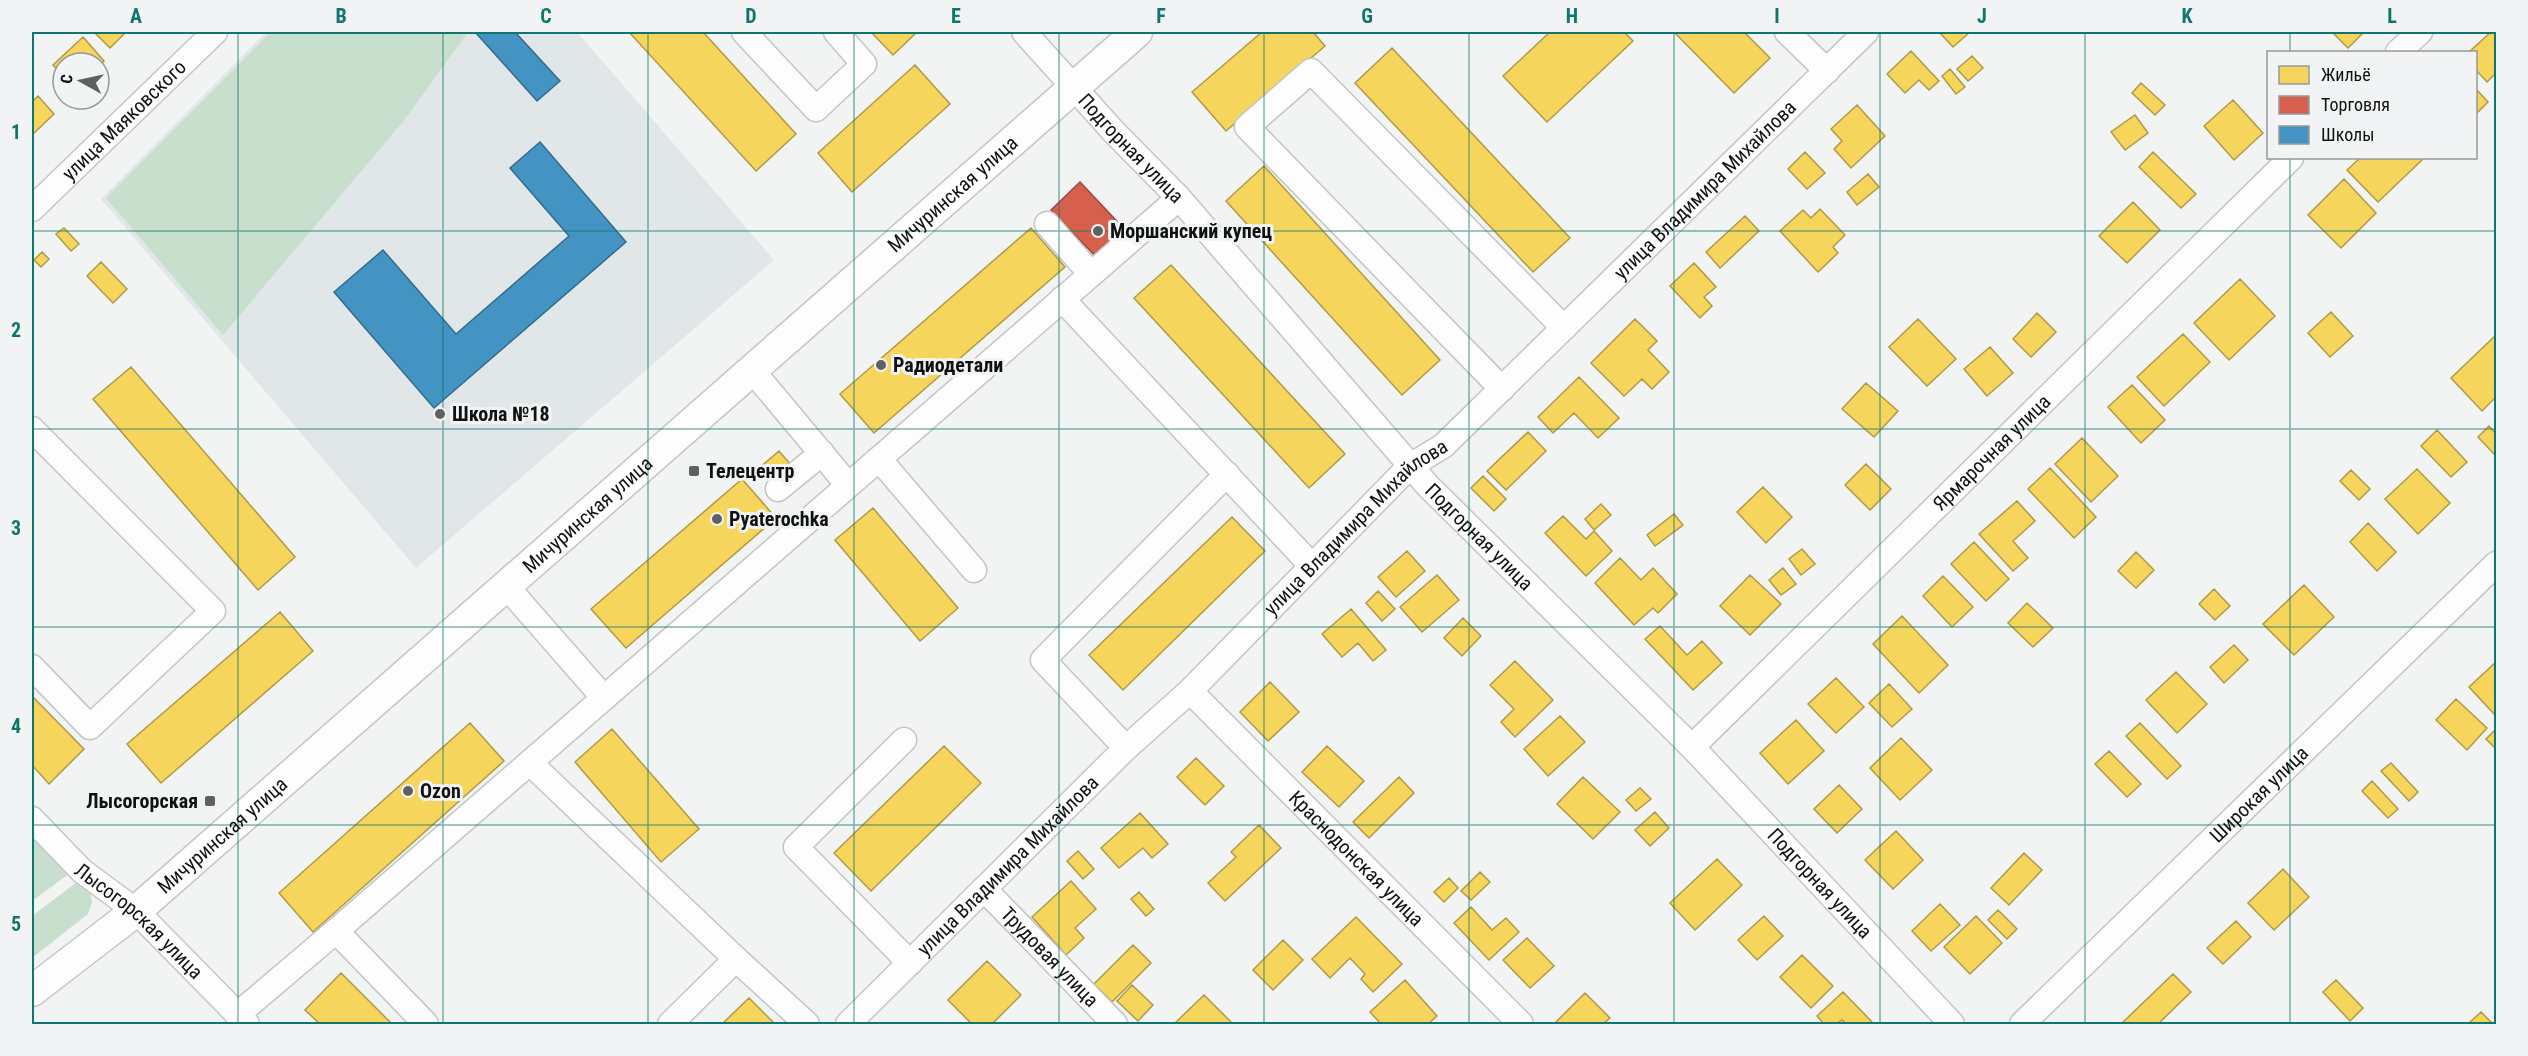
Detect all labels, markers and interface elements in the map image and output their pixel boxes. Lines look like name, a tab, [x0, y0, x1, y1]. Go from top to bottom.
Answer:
text: A	[130, 4, 142, 28]
text: B	[335, 4, 347, 28]
text: C	[540, 4, 552, 28]
text: D	[745, 4, 757, 28]
text: E	[951, 4, 961, 28]
text: F	[1156, 4, 1166, 28]
text: G	[1361, 4, 1373, 28]
text: H	[1566, 4, 1578, 28]
text: I	[1774, 4, 1780, 28]
text: J	[1977, 4, 1987, 28]
text: K	[2181, 4, 2193, 28]
text: L	[2387, 4, 2397, 28]
north arrow	[51, 51, 111, 111]
legend	[2267, 51, 2477, 159]
street label: улица Маяковского	[57, 55, 191, 185]
text: Жильё	[2321, 64, 2371, 85]
text: С	[57, 73, 77, 85]
street label: Подгорная улица	[1073, 89, 1189, 208]
text: Торговля	[2321, 94, 2390, 115]
street label: улица Владимира Михайлова	[1609, 95, 1801, 284]
text: 1	[11, 120, 21, 144]
text: Школы	[2321, 124, 2374, 145]
street label: Мичуринская улица	[883, 131, 1022, 257]
place label: Моршанский купец	[1110, 219, 1272, 243]
marker: Моршанский купец	[1091, 224, 1105, 238]
text: 2	[11, 318, 21, 342]
place label: Радиодетали	[893, 353, 1003, 377]
marker: Радиодетали	[874, 358, 888, 372]
street label: Ярмарочная улица	[1928, 389, 2055, 516]
place label: Школа №18	[452, 402, 550, 426]
marker: Школа №18	[433, 407, 447, 421]
street label: улица Владимира Михайлова	[1259, 434, 1452, 620]
street label: Мичуринская улица	[518, 451, 657, 578]
place label: Телецентр	[706, 459, 795, 483]
marker: Телецентр	[687, 464, 701, 478]
street label: Подгорная улица	[1420, 478, 1538, 595]
place label: Pyaterochka	[729, 507, 829, 531]
marker: Pyaterochka	[710, 512, 724, 526]
text: 3	[11, 516, 21, 540]
text: 4	[11, 714, 21, 738]
street label: Широкая улица	[2204, 741, 2313, 847]
street label: улица Владимира Михайлова	[912, 770, 1103, 961]
street label: Мичуринская улица	[152, 772, 292, 899]
place label: Ozon	[420, 779, 461, 803]
marker: Ozon	[401, 784, 415, 798]
street label: Краснодонская улица	[1284, 786, 1429, 931]
place label: Лысогорская	[86, 789, 198, 813]
marker: Лысогорская	[203, 794, 217, 808]
street label: Подгорная улица	[1763, 823, 1877, 943]
street label: Лысогорская улица	[70, 858, 208, 984]
street label: Трудовая улица	[996, 902, 1104, 1012]
text: 5	[11, 912, 21, 936]

